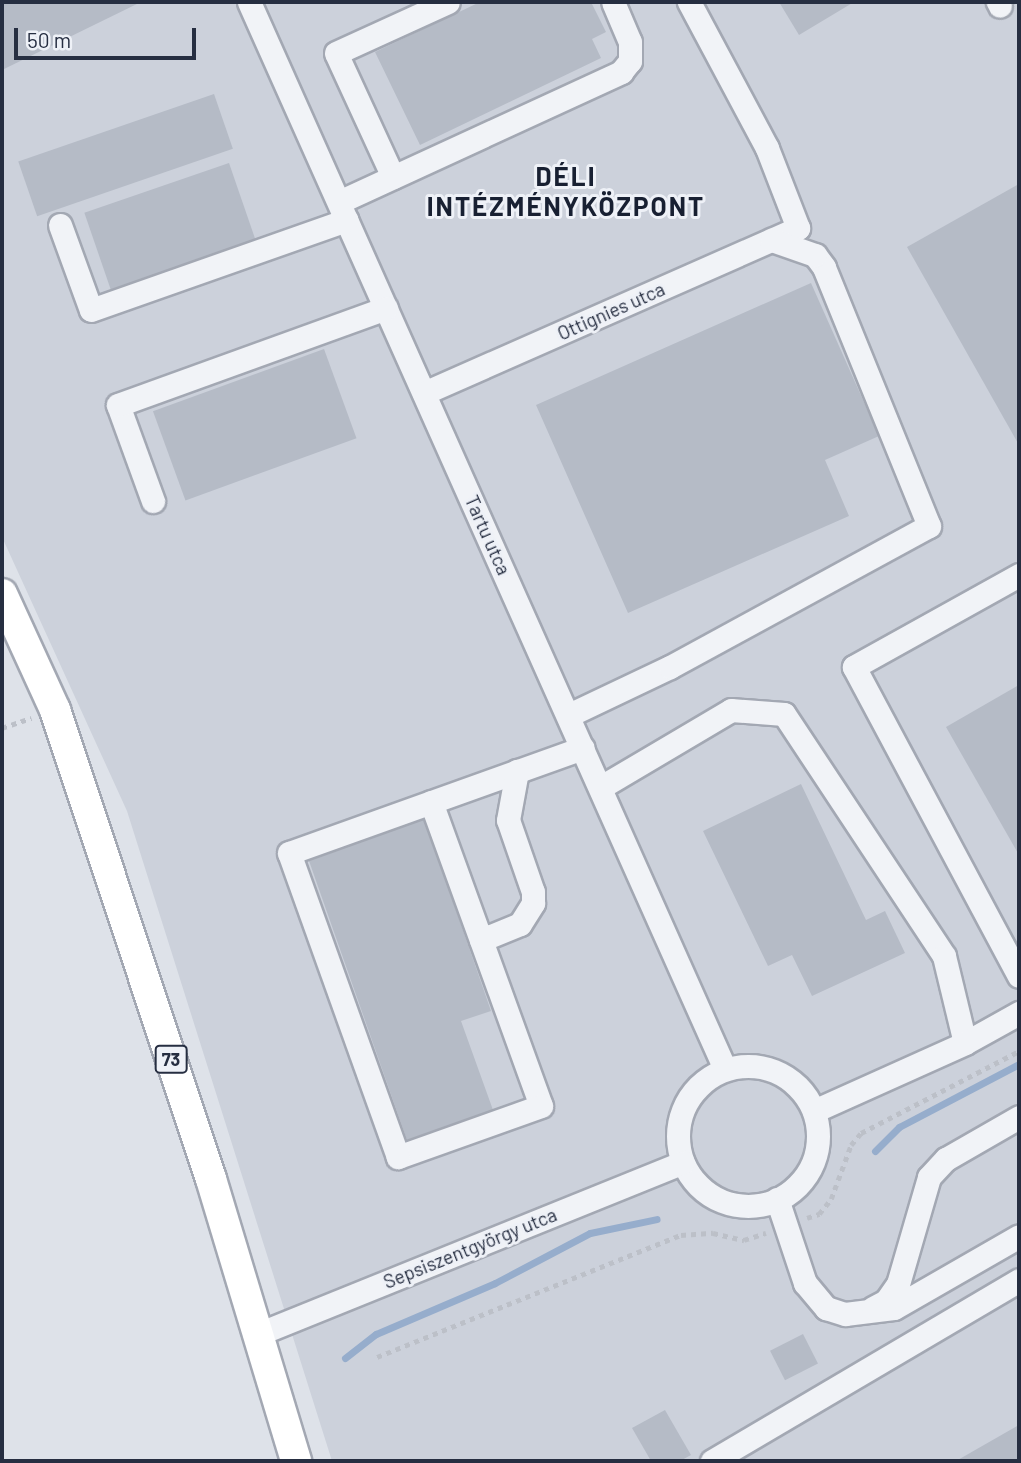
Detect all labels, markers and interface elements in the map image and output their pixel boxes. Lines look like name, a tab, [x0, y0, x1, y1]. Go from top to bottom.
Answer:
scale bar	[18, 14, 200, 58]
text: 50 m	[27, 27, 71, 52]
district label: DÉLI INTÉZMÉNYKÖZPONT	[429, 160, 703, 222]
street label: Ottignies utca	[554, 277, 668, 345]
street label: Tartu utca	[460, 492, 516, 578]
road number: 73	[154, 1044, 188, 1074]
street label: Sepsiszentgyörgy utca	[380, 1203, 560, 1293]

